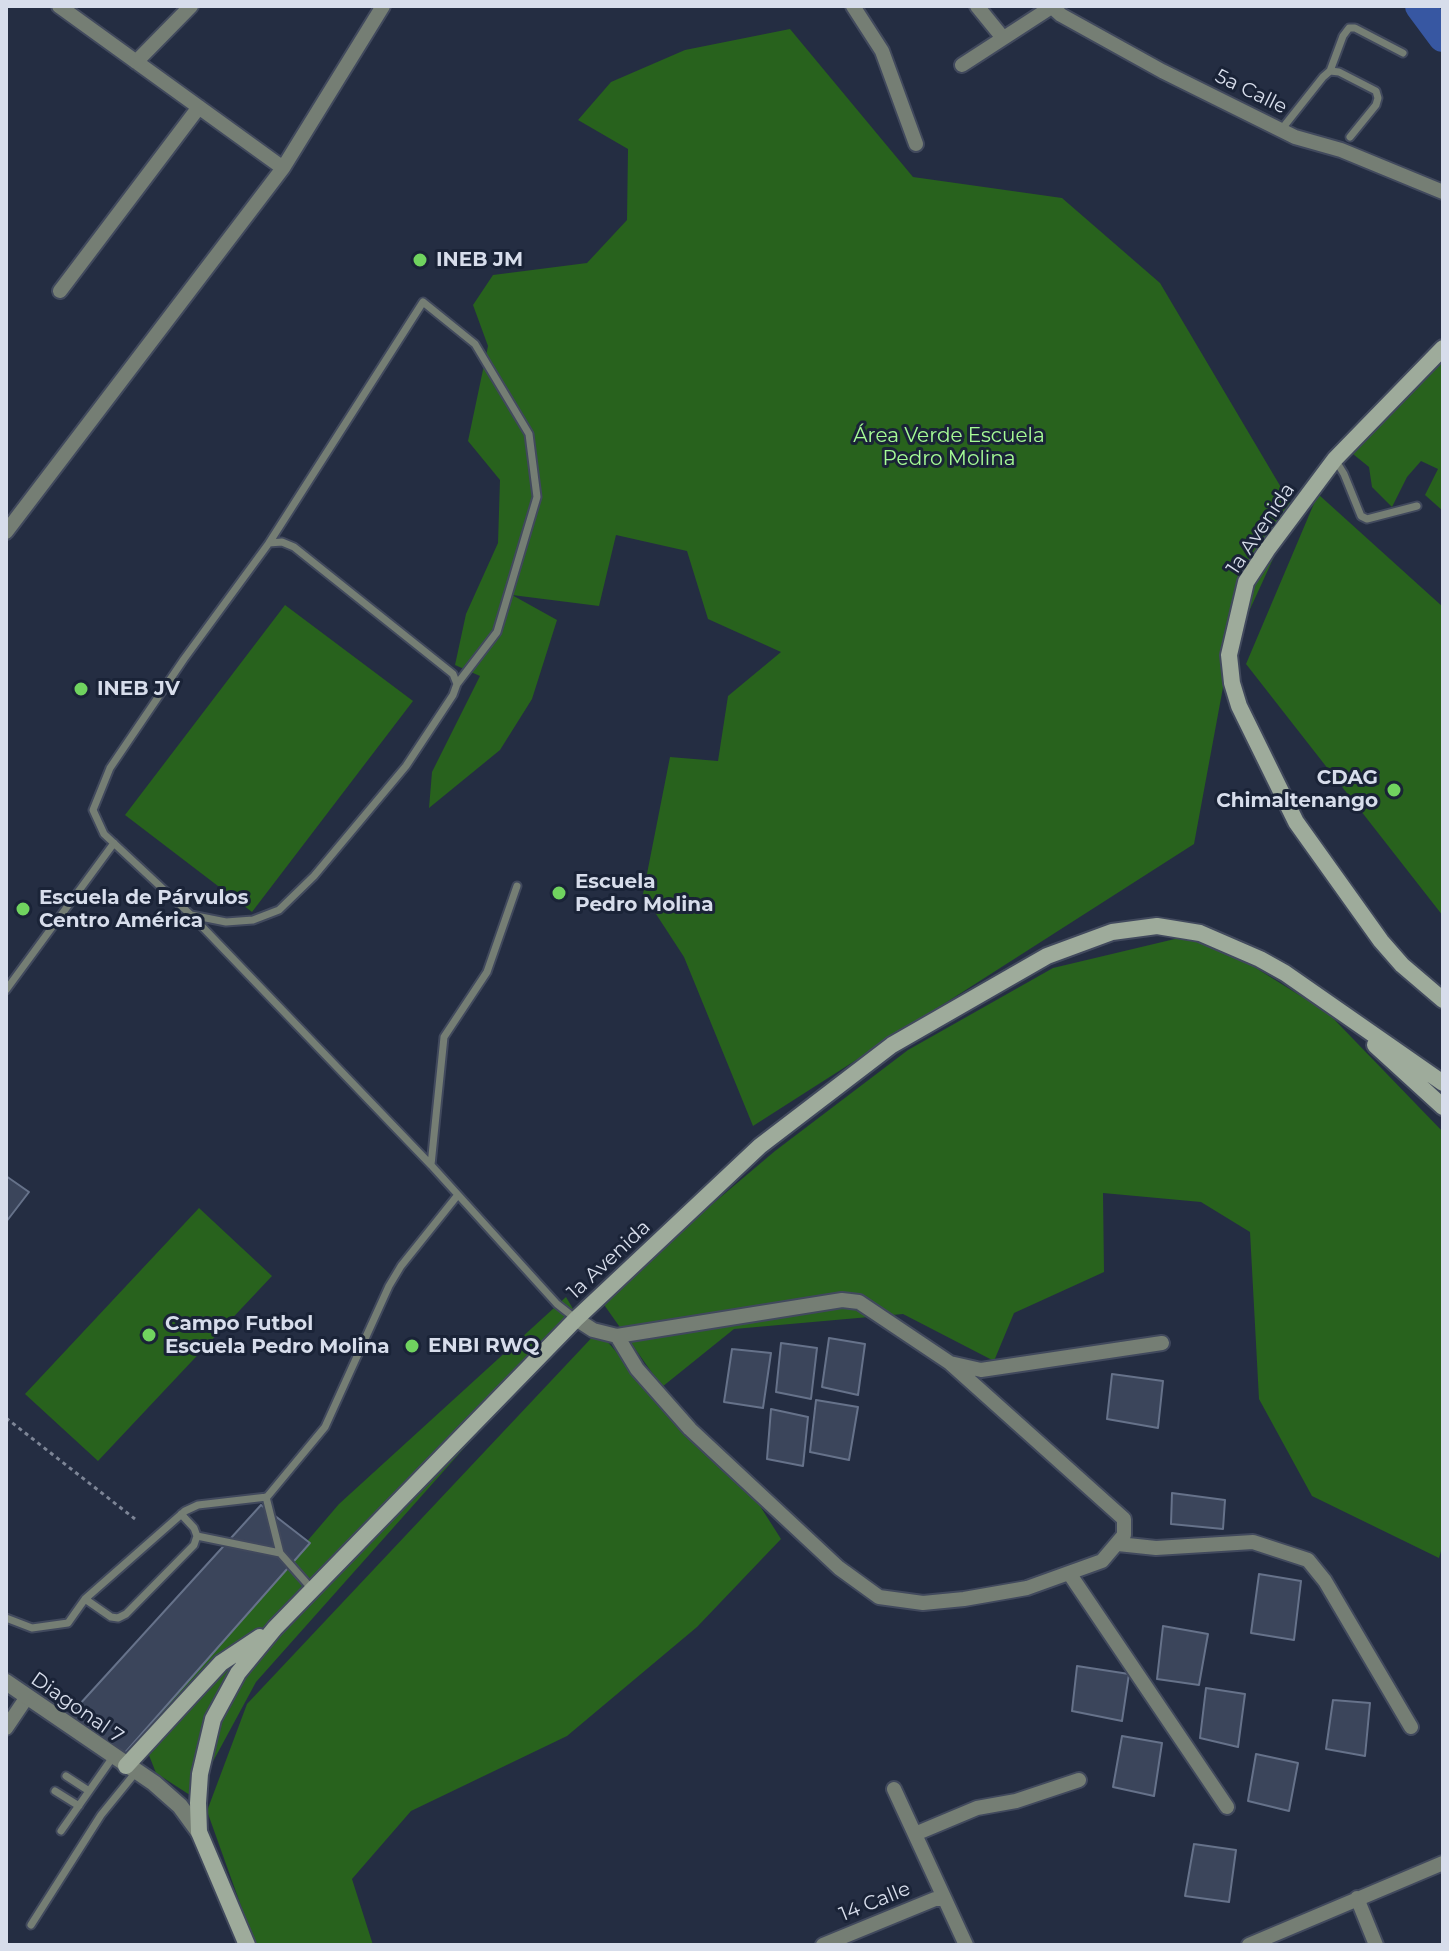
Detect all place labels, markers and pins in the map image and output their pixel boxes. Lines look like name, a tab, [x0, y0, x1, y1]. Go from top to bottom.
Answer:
place label: INEB JM	[436, 248, 523, 272]
marker: INEB JM	[411, 251, 429, 269]
place label: INEB JV	[97, 677, 180, 701]
marker: INEB JV	[72, 680, 90, 698]
place label: CDAG Chimaltenango	[1216, 766, 1378, 813]
marker: CDAG Chimaltenango	[1385, 781, 1403, 799]
place label: Escuela Pedro Molina	[575, 870, 713, 917]
marker: Escuela Pedro Molina	[550, 884, 568, 902]
place label: Escuela de Párvulos Centro América	[39, 886, 248, 933]
marker: Escuela de Párvulos Centro América	[14, 900, 32, 918]
place label: Campo Futbol Escuela Pedro Molina	[165, 1312, 390, 1359]
marker: Campo Futbol Escuela Pedro Molina	[140, 1326, 158, 1344]
place label: ENBI RWQ	[428, 1334, 539, 1358]
marker: ENBI RWQ	[403, 1337, 421, 1355]

